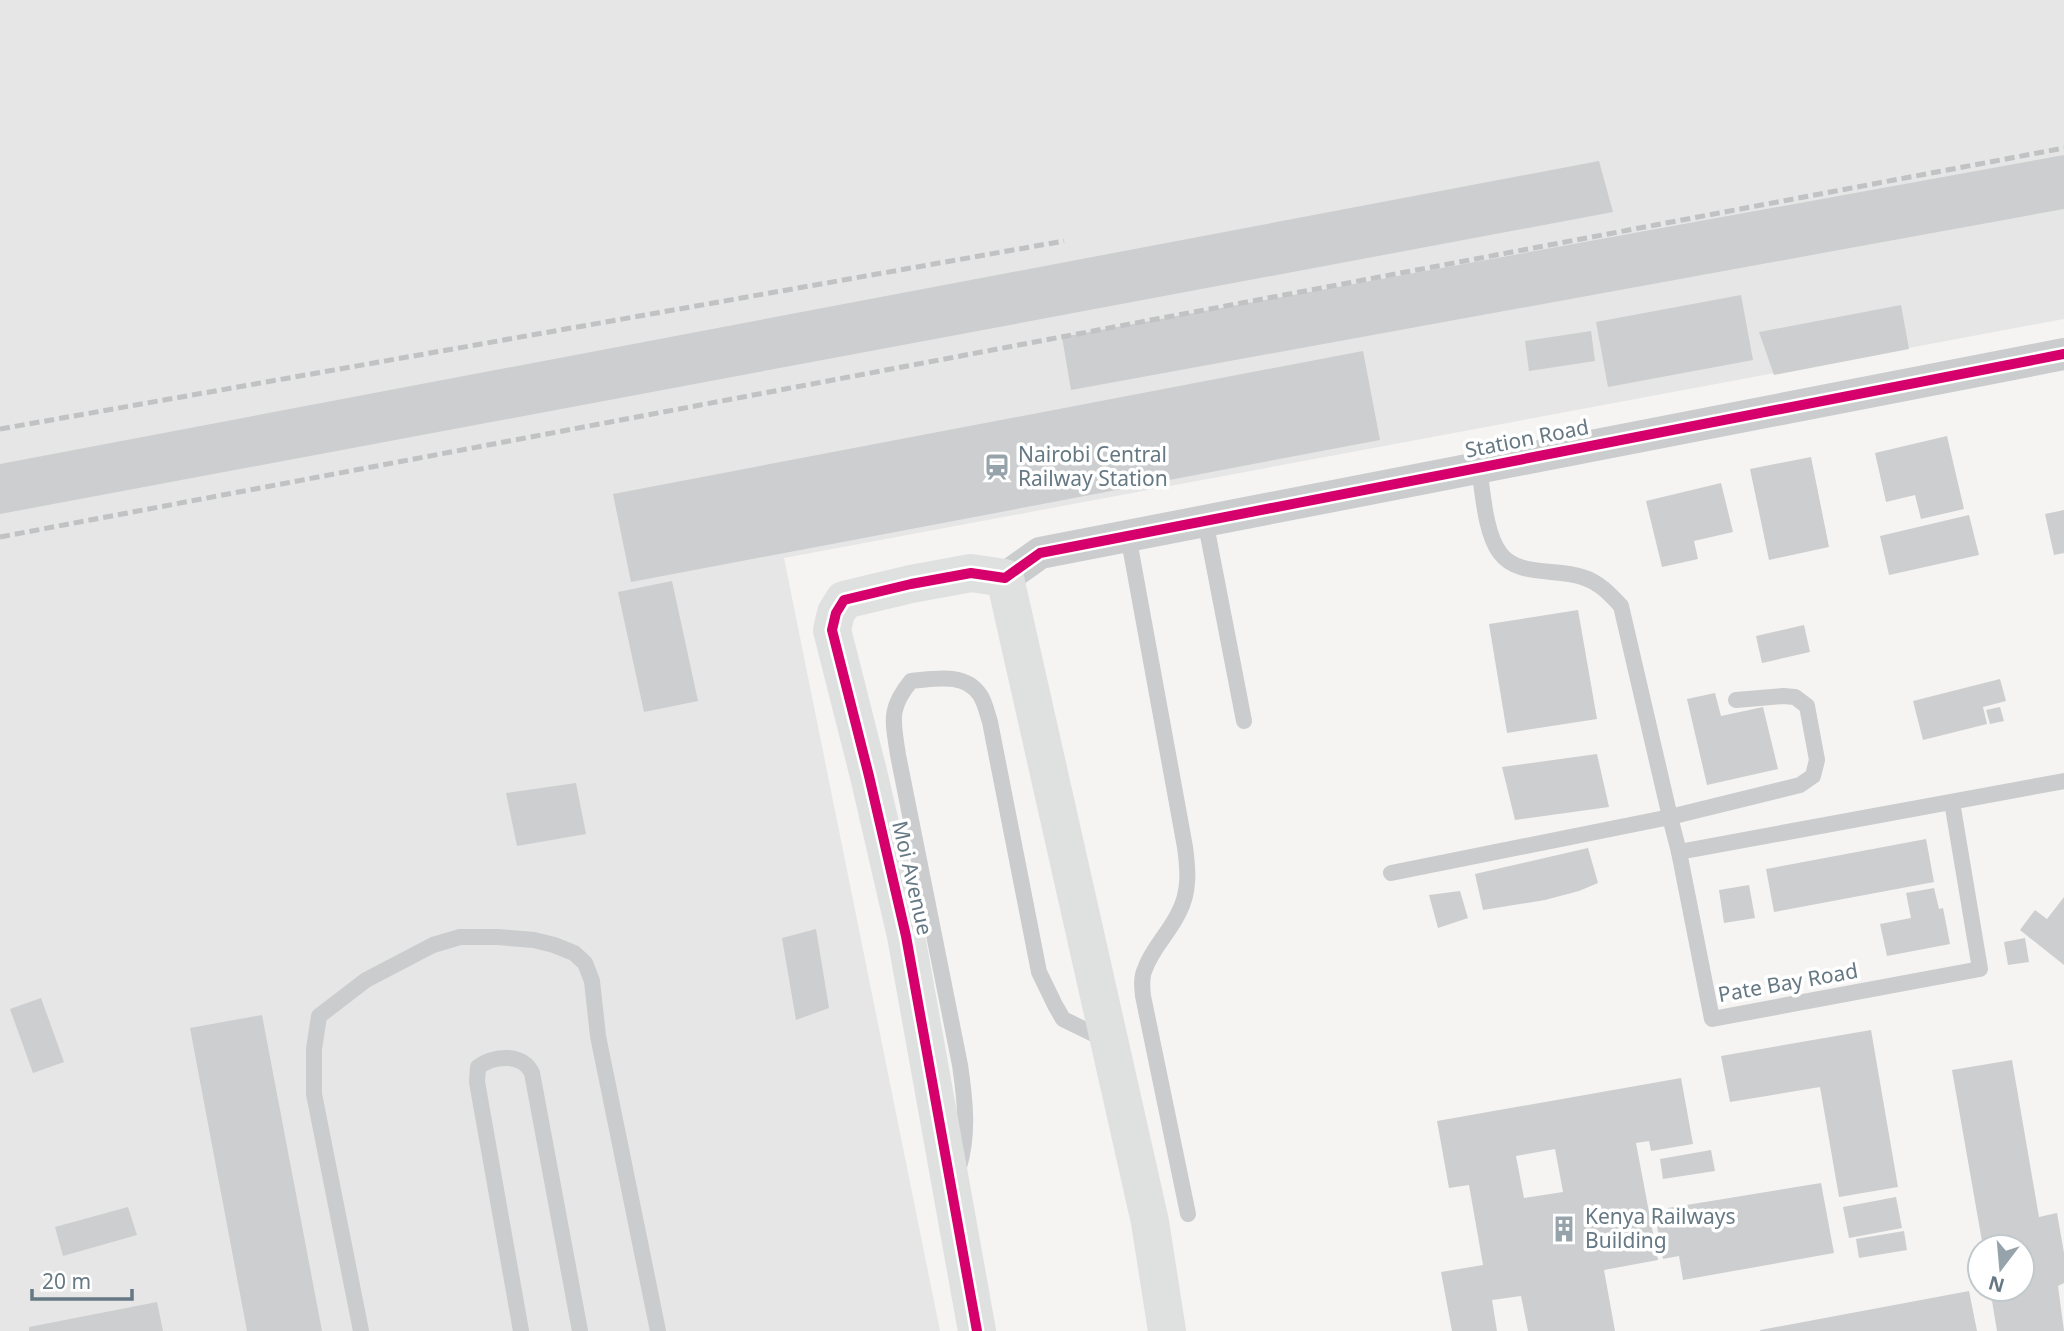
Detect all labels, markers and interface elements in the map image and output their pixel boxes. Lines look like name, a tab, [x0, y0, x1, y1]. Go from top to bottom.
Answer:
street label: Station Road	[1463, 412, 1591, 464]
place label: Nairobi Central Railway Station	[1018, 440, 1168, 492]
station icon: Nairobi Central Railway Station	[982, 452, 1012, 482]
street label: Moi Avenue	[886, 818, 940, 938]
street label: Pate Bay Road	[1716, 956, 1860, 1008]
place label: Kenya Railways Building	[1585, 1202, 1736, 1254]
building icon: Kenya Railways Building	[1549, 1214, 1579, 1244]
north arrow	[1966, 1233, 2036, 1303]
scale bar	[32, 1258, 131, 1302]
text: 20 m	[42, 1267, 91, 1295]
text: N	[1985, 1270, 2007, 1299]

